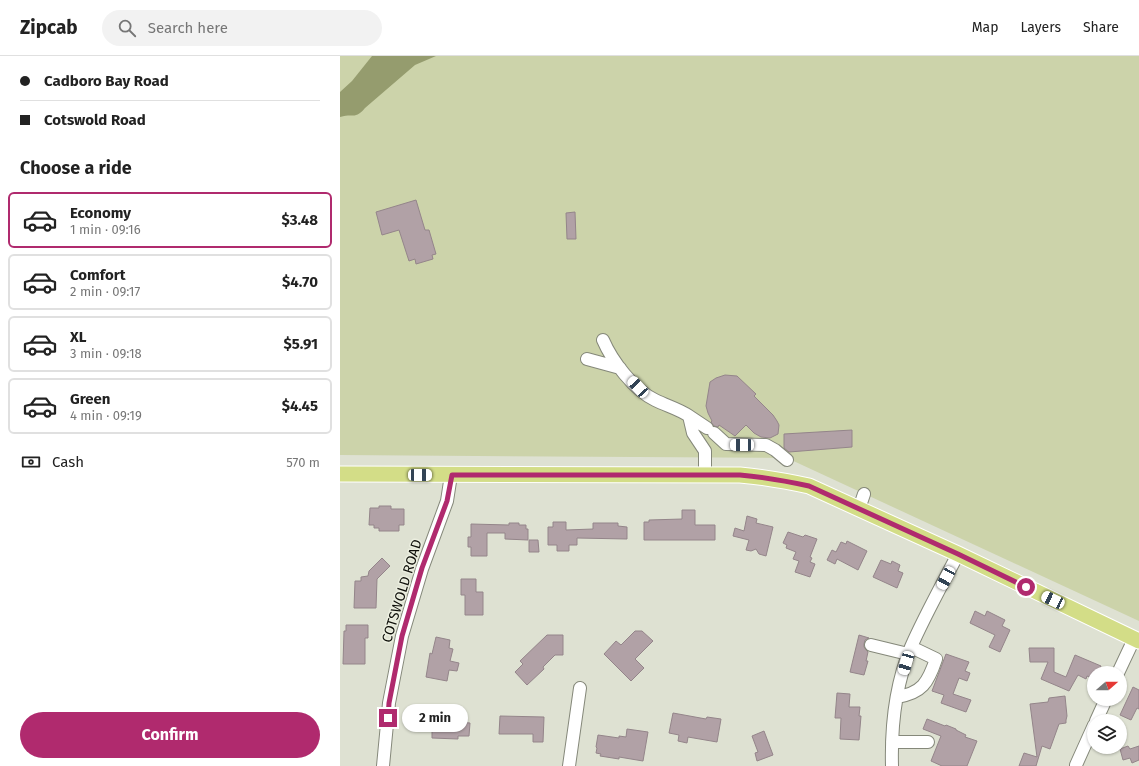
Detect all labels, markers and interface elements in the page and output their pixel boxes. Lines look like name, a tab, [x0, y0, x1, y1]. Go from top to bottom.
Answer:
search box	[102, 10, 382, 46]
text: Zipcab	[20, 16, 78, 39]
icon: search	[116, 17, 138, 39]
text: Search here	[148, 19, 228, 37]
text: Map	[972, 19, 998, 36]
text: Layers	[1020, 19, 1061, 36]
text: Share	[1083, 19, 1119, 36]
text: Cadboro Bay Road	[44, 72, 169, 90]
text: Cotswold Road	[44, 111, 146, 129]
text: Choose a ride	[20, 157, 132, 179]
icon: car	[22, 202, 58, 238]
text: Economy	[70, 204, 131, 222]
text: $3.48	[282, 211, 318, 229]
text: 1 min · 09:16	[70, 222, 141, 237]
icon: car	[22, 264, 58, 300]
text: Comfort	[70, 266, 126, 284]
text: $4.70	[282, 273, 318, 291]
text: 2 min · 09:17	[70, 284, 140, 299]
icon: car	[22, 326, 58, 362]
text: XL	[70, 328, 86, 346]
text: $5.91	[283, 335, 318, 353]
text: 3 min · 09:18	[70, 346, 142, 361]
car	[625, 374, 651, 400]
icon: car	[22, 388, 58, 424]
text: Green	[70, 390, 110, 408]
text: $4.45	[282, 397, 318, 415]
text: 4 min · 09:19	[70, 408, 142, 423]
car	[730, 439, 754, 451]
icon: cash	[20, 451, 42, 473]
text: Cash	[52, 453, 84, 471]
text: 570 m	[286, 455, 320, 470]
car	[408, 469, 432, 481]
street label: COTSWOLD ROAD	[378, 537, 426, 645]
car	[935, 565, 957, 591]
route start	[1017, 578, 1035, 596]
car	[1040, 589, 1066, 611]
car	[897, 650, 915, 676]
north arrow	[1087, 666, 1127, 706]
map controls	[1087, 666, 1127, 754]
callout: 2 min	[402, 704, 468, 732]
route end	[379, 709, 397, 727]
text: 2 min	[419, 710, 451, 725]
button: Confirm	[20, 712, 320, 758]
button: layers	[1087, 714, 1127, 754]

